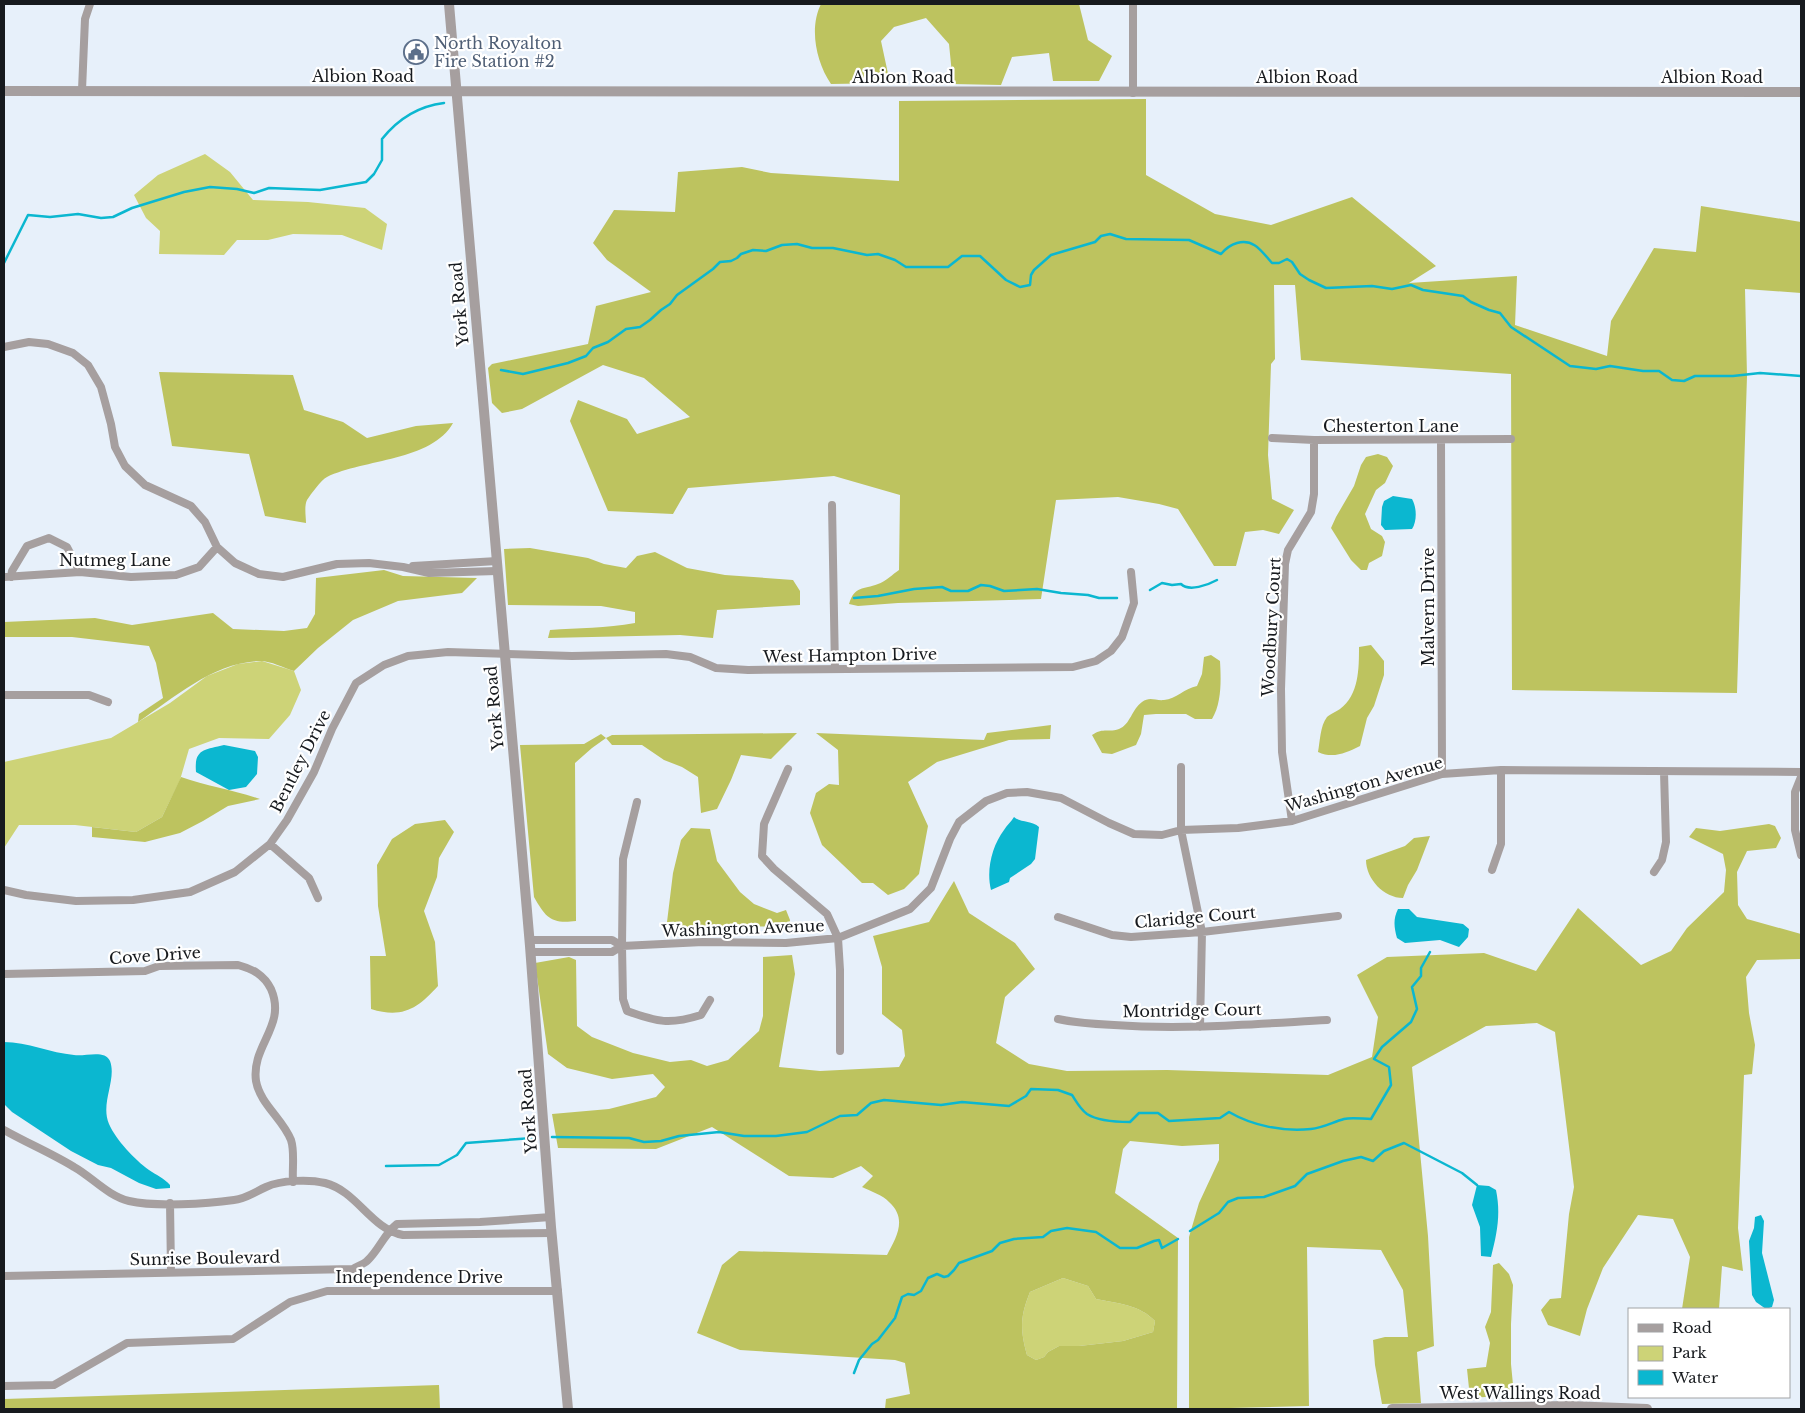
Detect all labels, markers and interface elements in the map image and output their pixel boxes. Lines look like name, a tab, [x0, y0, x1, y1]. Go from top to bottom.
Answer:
place label: North Royalton Fire Station #2	[434, 33, 562, 71]
public building icon: North Royalton Fire Station #2	[403, 39, 429, 65]
street label: Albion Road	[311, 66, 414, 86]
street label: Albion Road	[851, 67, 954, 87]
street label: Albion Road	[1255, 67, 1358, 87]
street label: Albion Road	[1660, 67, 1763, 87]
street label: York Road	[445, 261, 473, 348]
street label: Chesterton Lane	[1323, 416, 1459, 436]
street label: Malvern Drive	[1418, 548, 1438, 666]
street label: Nutmeg Lane	[59, 550, 171, 570]
street label: Woodbury Court	[1257, 557, 1285, 698]
street label: West Hampton Drive	[762, 643, 937, 667]
street label: York Road	[480, 665, 508, 752]
street label: Bentley Drive	[265, 706, 335, 816]
street label: Washington Avenue	[1282, 752, 1445, 816]
street label: Claridge Court	[1133, 902, 1257, 932]
street label: Washington Avenue	[660, 915, 825, 941]
street label: Cove Drive	[108, 942, 202, 968]
street label: Montridge Court	[1122, 999, 1262, 1021]
street label: York Road	[515, 1068, 541, 1155]
street label: Sunrise Boulevard	[130, 1247, 281, 1269]
street label: Independence Drive	[335, 1267, 503, 1287]
legend	[1628, 1308, 1790, 1398]
text: Road	[1672, 1318, 1712, 1337]
text: Park	[1672, 1343, 1708, 1362]
text: Water	[1671, 1368, 1719, 1387]
street label: West Wallings Road	[1438, 1383, 1601, 1403]

